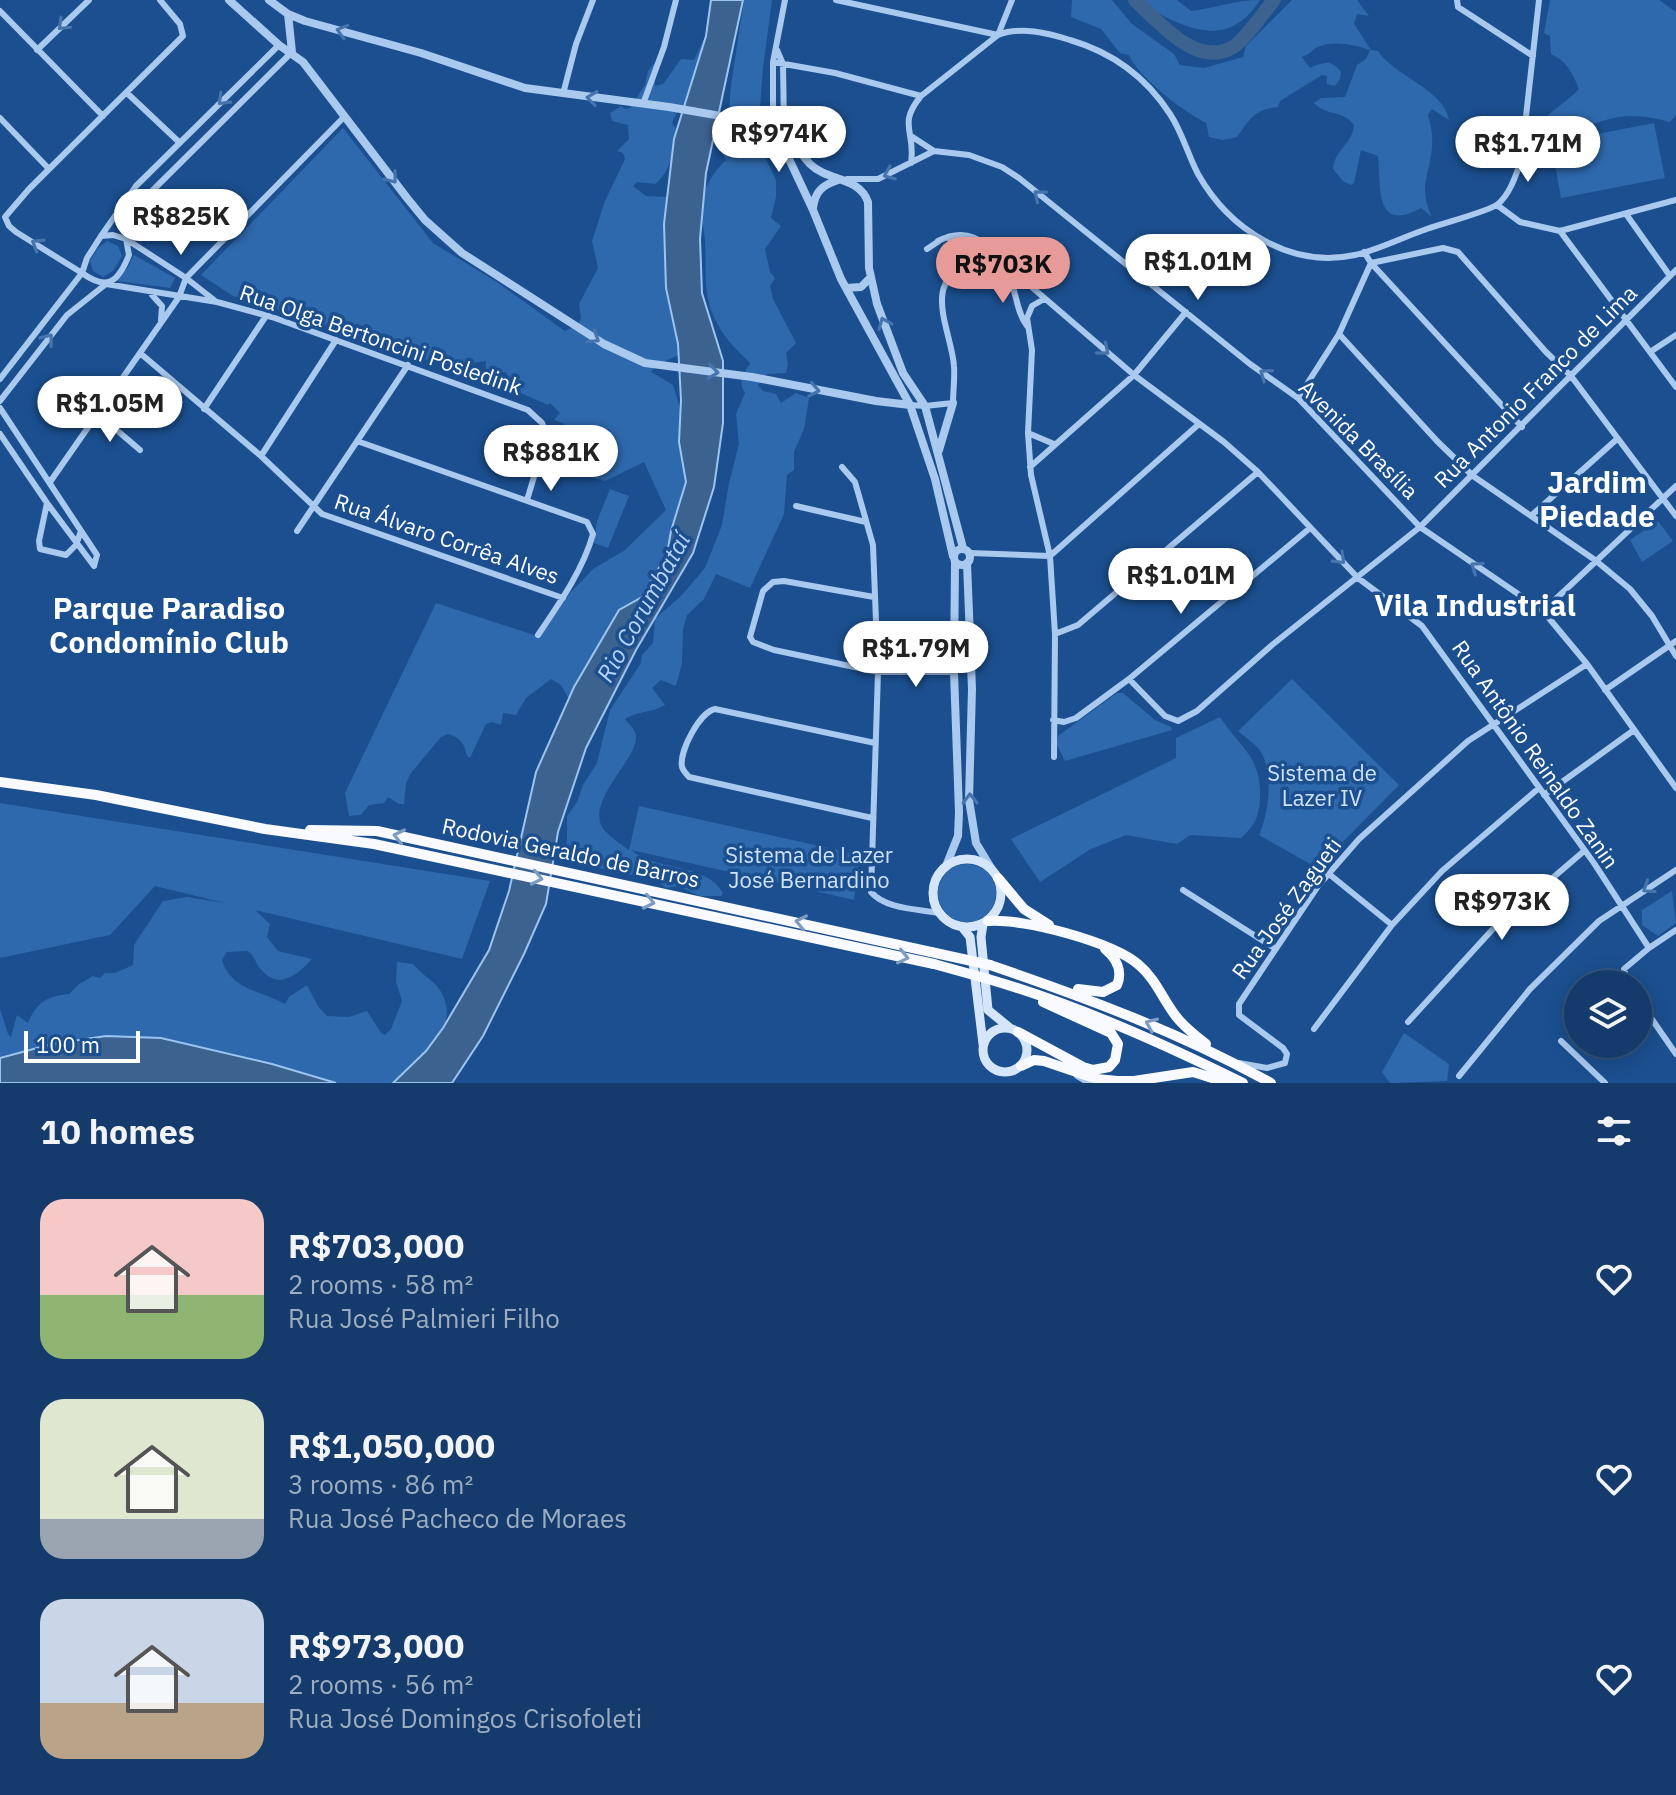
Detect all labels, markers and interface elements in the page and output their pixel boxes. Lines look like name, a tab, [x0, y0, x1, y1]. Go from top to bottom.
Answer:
one-way arrow	[58, 16, 72, 30]
one-way arrow	[335, 23, 349, 40]
one-way arrow	[585, 90, 598, 107]
one-way arrow	[218, 91, 233, 105]
pin: R$974K	[714, 106, 844, 174]
text: R$974K	[730, 115, 828, 149]
pin: R$1.71M	[1454, 116, 1602, 184]
text: R$1.71M	[1473, 125, 1583, 159]
one-way arrow	[882, 164, 897, 180]
one-way arrow	[383, 169, 397, 184]
pin: R$825K	[116, 189, 246, 257]
one-way arrow	[1034, 190, 1049, 205]
text: R$825K	[132, 198, 230, 232]
pin: R$1.01M	[1124, 234, 1272, 302]
pin: R$703K	[938, 237, 1068, 305]
one-way arrow	[31, 239, 46, 254]
text: R$1.01M	[1143, 243, 1253, 277]
text: R$703K	[954, 246, 1052, 280]
street label: Rua Olga Bertoncini Posledink	[236, 277, 526, 401]
street label: Rua Antonio Franco de Lima	[1427, 278, 1643, 494]
one-way arrow	[877, 317, 893, 331]
one-way arrow	[586, 329, 600, 344]
one-way arrow	[38, 333, 52, 348]
one-way arrow	[1095, 340, 1109, 355]
one-way arrow	[707, 364, 720, 381]
one-way arrow	[1259, 370, 1273, 384]
street label: Avenida Brasília	[1293, 373, 1425, 505]
pin: R$1.05M	[36, 376, 184, 444]
one-way arrow	[807, 381, 821, 398]
text: R$1.05M	[55, 385, 165, 419]
pin: R$881K	[486, 425, 616, 493]
text: R$881K	[502, 434, 600, 468]
district label: Jardim Piedade	[1539, 462, 1655, 535]
street label: Rua Álvaro Corrêa Alves	[331, 486, 563, 590]
water label: Rio Corumbataí	[589, 524, 699, 687]
pin: R$1.01M	[1107, 548, 1255, 616]
one-way arrow	[1330, 550, 1345, 564]
text: R$1.01M	[1126, 557, 1236, 591]
one-way arrow	[1470, 562, 1485, 577]
district label: Vila Industrial	[1374, 585, 1576, 624]
district label: Parque Paradiso Condomínio Club	[49, 588, 289, 661]
pin: R$1.79M	[842, 621, 990, 689]
text: R$1.79M	[861, 630, 971, 664]
street label: Rua Antônio Reinaldo Zanin	[1446, 634, 1626, 874]
park label: Sistema de Lazer IV	[1267, 758, 1377, 812]
one-way arrow	[961, 792, 979, 805]
street label: Rodovia Geraldo de Barros	[439, 810, 703, 894]
one-way arrow	[393, 828, 406, 845]
street label: Rua José Zagueti	[1225, 831, 1347, 985]
park label: Sistema de Lazer José Bernardino	[725, 840, 893, 894]
one-way arrow	[529, 869, 543, 886]
pin: R$973K	[1437, 874, 1567, 942]
one-way arrow	[1642, 878, 1657, 893]
text: R$973K	[1453, 883, 1551, 917]
one-way arrow	[642, 893, 655, 910]
one-way arrow	[794, 914, 808, 931]
one-way arrow	[896, 948, 909, 965]
map controls	[1564, 970, 1652, 1058]
button: layers	[1564, 970, 1652, 1058]
one-way arrow	[1145, 1017, 1159, 1033]
scale bar	[24, 1027, 140, 1063]
text: 100 m	[36, 1030, 100, 1059]
text: 10 homes	[40, 1109, 195, 1153]
icon: filters	[1592, 1109, 1636, 1153]
text: R$703,000	[288, 1223, 464, 1267]
icon: home	[104, 1231, 200, 1327]
icon: heart	[1592, 1257, 1636, 1301]
text: 2 rooms · 58 m²	[288, 1267, 473, 1301]
text: Rua José Palmieri Filho	[288, 1301, 560, 1335]
text: R$1,050,000	[288, 1423, 495, 1467]
icon: home	[104, 1431, 200, 1527]
icon: heart	[1592, 1457, 1636, 1501]
text: 3 rooms · 86 m²	[288, 1467, 473, 1501]
text: Rua José Pacheco de Moraes	[288, 1501, 627, 1535]
text: R$973,000	[288, 1623, 464, 1667]
icon: home	[104, 1631, 200, 1727]
icon: heart	[1592, 1657, 1636, 1701]
text: 2 rooms · 56 m²	[288, 1667, 473, 1701]
text: Rua José Domingos Crisofoleti	[288, 1701, 642, 1735]

